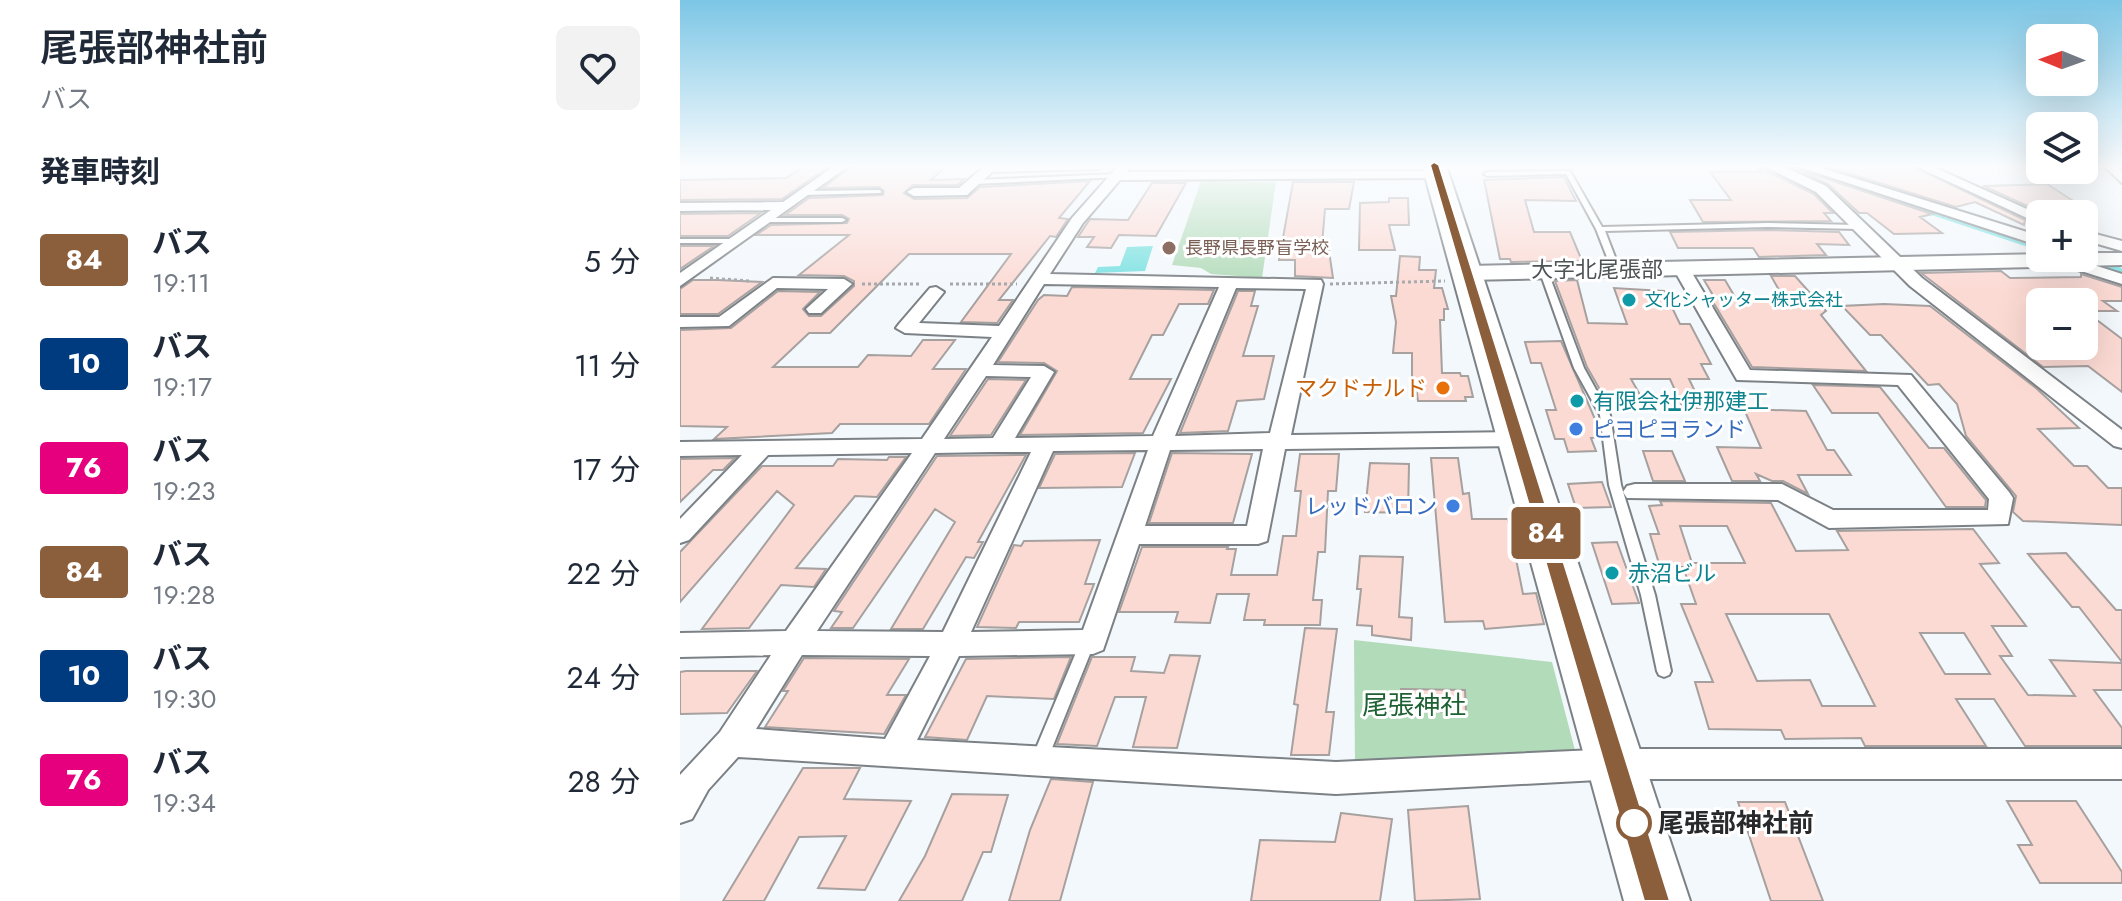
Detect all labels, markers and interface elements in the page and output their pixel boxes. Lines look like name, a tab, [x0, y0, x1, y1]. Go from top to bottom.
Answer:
text: 尾張部神社前	[40, 20, 268, 75]
north arrow	[2026, 24, 2098, 96]
map controls	[2026, 24, 2098, 360]
button: heart	[556, 26, 640, 110]
text: バス	[40, 80, 92, 118]
button: layers	[2026, 112, 2098, 184]
text: 発車時刻	[40, 150, 160, 193]
button: +	[2026, 200, 2098, 272]
text: バス	[152, 221, 212, 264]
place label: 長野県長野盲学校	[1185, 235, 1329, 261]
text: 84	[65, 239, 103, 280]
marker: 長野県長野盲学校	[1160, 239, 1178, 257]
text: 5 分	[584, 240, 640, 283]
district label: 大字北尾張部	[1531, 253, 1663, 285]
text: 19:11	[152, 264, 210, 302]
place label: 文化シャッター株式会社	[1645, 287, 1843, 313]
button: −	[2026, 288, 2098, 360]
marker: 文化シャッター株式会社	[1620, 291, 1638, 309]
text: バス	[152, 325, 212, 368]
text: 10	[68, 343, 100, 384]
text: 11 分	[574, 344, 640, 387]
text: 19:17	[152, 368, 212, 406]
place label: マクドナルド	[1295, 372, 1427, 404]
marker: マクドナルド	[1434, 379, 1452, 397]
place label: 有限会社伊那建工	[1593, 385, 1769, 417]
marker: 有限会社伊那建工	[1568, 392, 1586, 410]
place label: ピヨピヨランド	[1592, 413, 1746, 445]
marker: ピヨピヨランド	[1567, 420, 1585, 438]
text: バス	[152, 429, 212, 472]
text: 76	[66, 447, 102, 488]
text: 17 分	[572, 448, 640, 491]
text: 19:23	[152, 472, 215, 510]
place label: レッドバロン	[1305, 490, 1437, 522]
marker: レッドバロン	[1444, 497, 1462, 515]
line badge: 84	[1510, 507, 1582, 559]
text: 84	[1527, 512, 1565, 553]
text: バス	[152, 533, 212, 576]
text: 84	[65, 551, 103, 592]
text: 22 分	[567, 552, 640, 595]
place label: 赤沼ビル	[1628, 557, 1716, 589]
marker: 赤沼ビル	[1603, 564, 1621, 582]
text: 19:28	[152, 576, 215, 614]
text: バス	[152, 637, 212, 680]
text: 10	[68, 655, 100, 696]
text: 24 分	[566, 656, 640, 699]
text: 19:30	[152, 680, 216, 718]
park label: 尾張神社	[1362, 686, 1466, 724]
text: バス	[152, 741, 212, 784]
text: 76	[66, 759, 102, 800]
text: 28 分	[568, 760, 640, 803]
text: 19:34	[152, 784, 216, 822]
place label: 尾張部神社前	[1658, 804, 1814, 842]
marker: 尾張部神社前	[1617, 806, 1651, 840]

